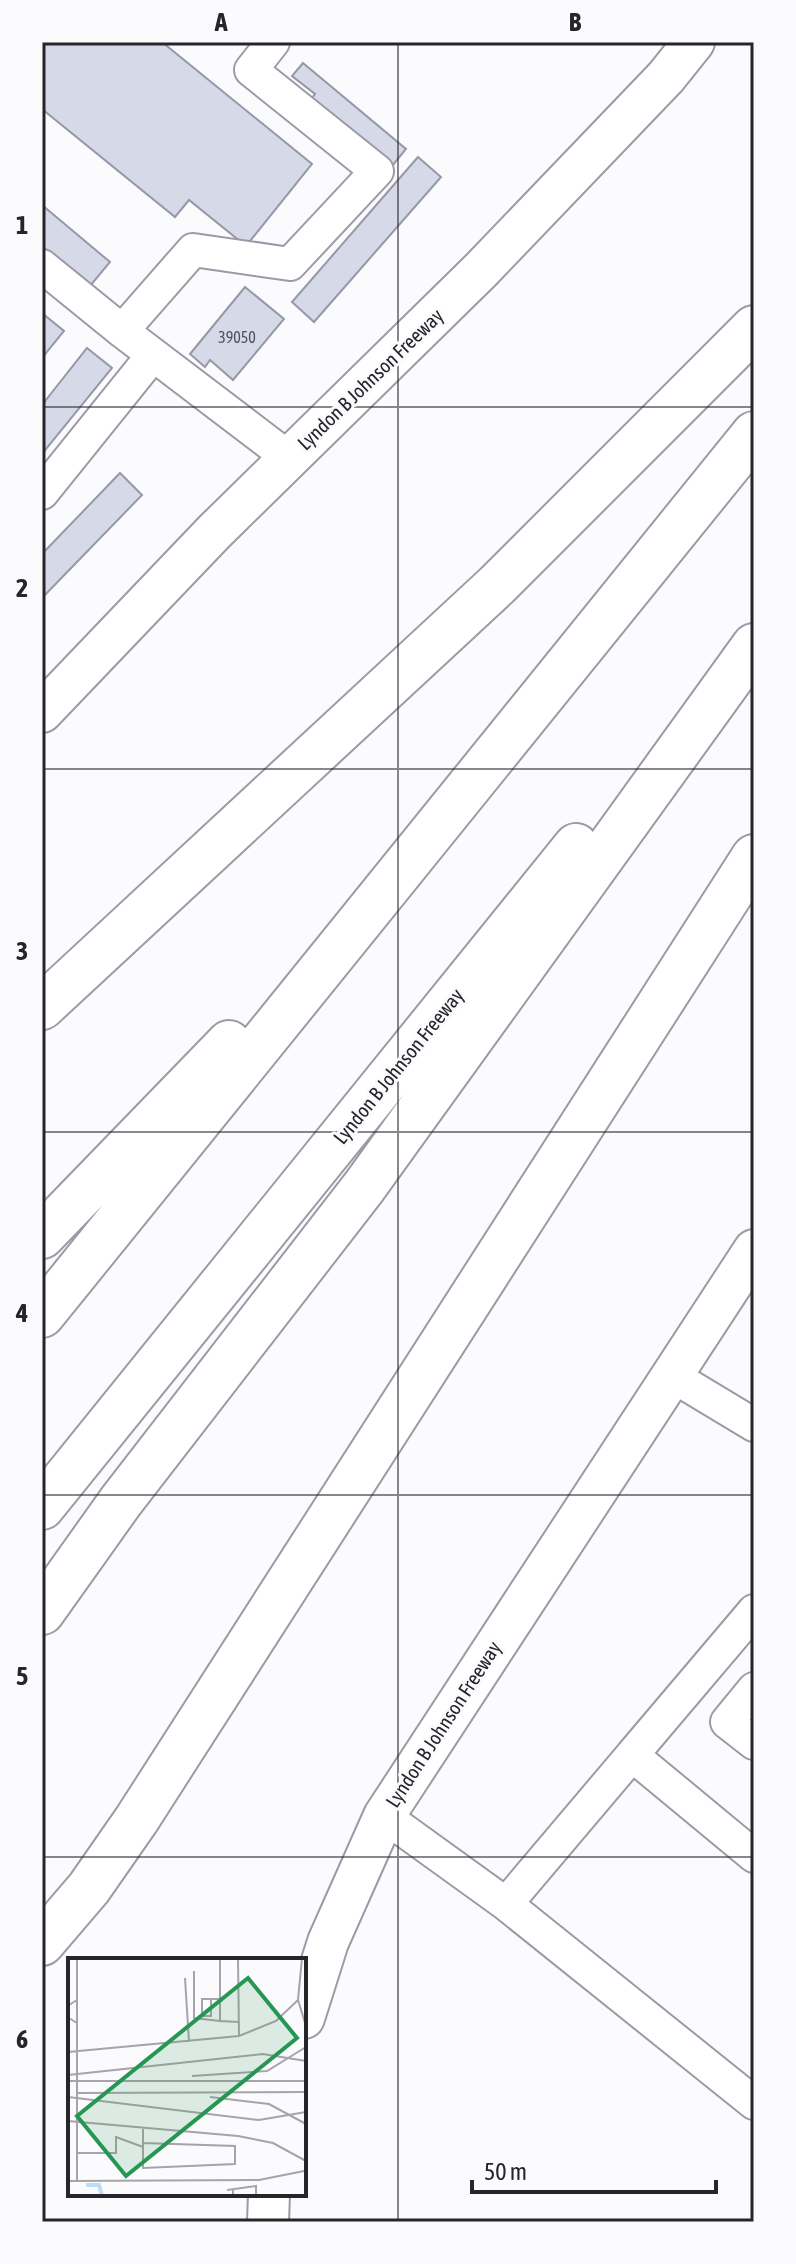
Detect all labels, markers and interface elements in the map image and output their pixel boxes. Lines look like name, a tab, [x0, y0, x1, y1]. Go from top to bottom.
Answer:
text: A	[214, 7, 228, 37]
text: B	[569, 7, 582, 37]
text: 1	[16, 210, 28, 240]
street label: Lyndon B Johnson Freeway	[292, 304, 448, 454]
house number: 39050	[218, 328, 256, 346]
text: 2	[16, 573, 28, 603]
text: 3	[16, 936, 28, 966]
street label: Lyndon B Johnson Freeway	[328, 984, 468, 1148]
text: 4	[15, 1298, 28, 1328]
street label: Lyndon B Johnson Freeway	[381, 1637, 505, 1811]
text: 5	[16, 1661, 28, 1691]
inset map	[68, 1958, 306, 2196]
text: 6	[16, 2024, 28, 2054]
scale bar	[472, 2144, 716, 2194]
text: 50 m	[484, 2158, 527, 2185]

